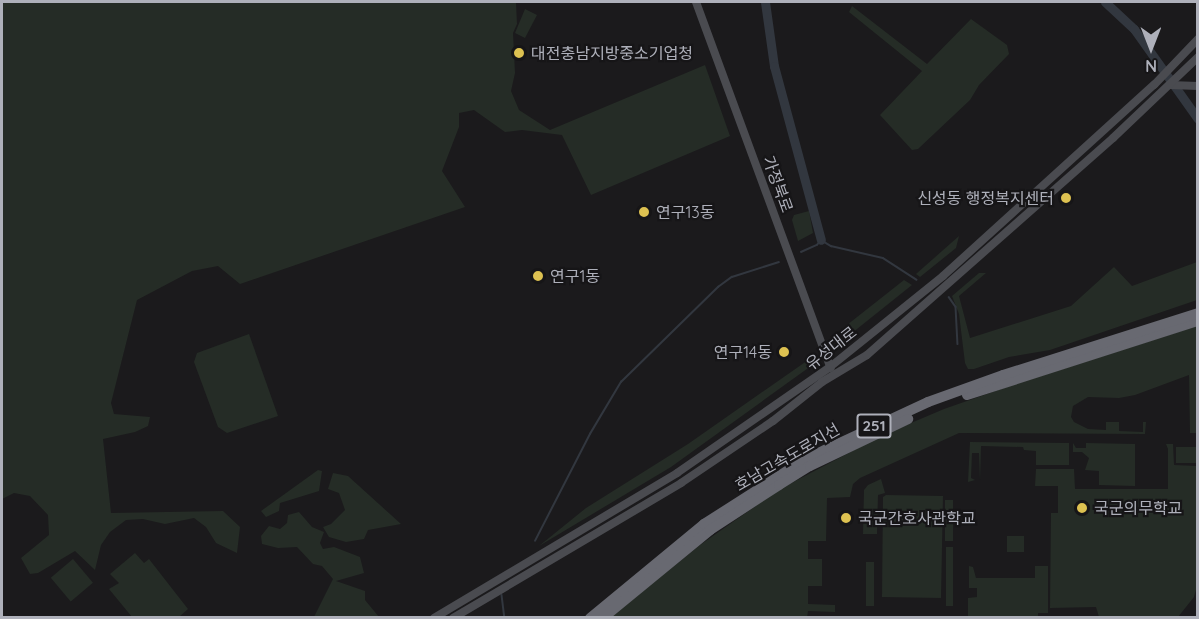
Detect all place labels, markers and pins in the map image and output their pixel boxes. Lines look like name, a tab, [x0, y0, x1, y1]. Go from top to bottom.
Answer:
place label: 대전충남지방중소기업청	[531, 43, 693, 63]
marker: 대전충남지방중소기업청	[512, 46, 526, 60]
place label: 신성동 행정복지센터	[917, 188, 1054, 208]
marker: 신성동 행정복지센터	[1059, 191, 1073, 205]
place label: 연구13동	[656, 202, 714, 222]
marker: 연구13동	[637, 205, 651, 219]
place label: 연구1동	[550, 266, 600, 286]
marker: 연구1동	[531, 269, 545, 283]
place label: 연구14동	[714, 342, 772, 362]
marker: 연구14동	[777, 345, 791, 359]
place label: 국군의무학교	[1094, 498, 1182, 518]
marker: 국군의무학교	[1075, 501, 1089, 515]
place label: 국군간호사관학교	[858, 508, 976, 528]
marker: 국군간호사관학교	[839, 511, 853, 525]

